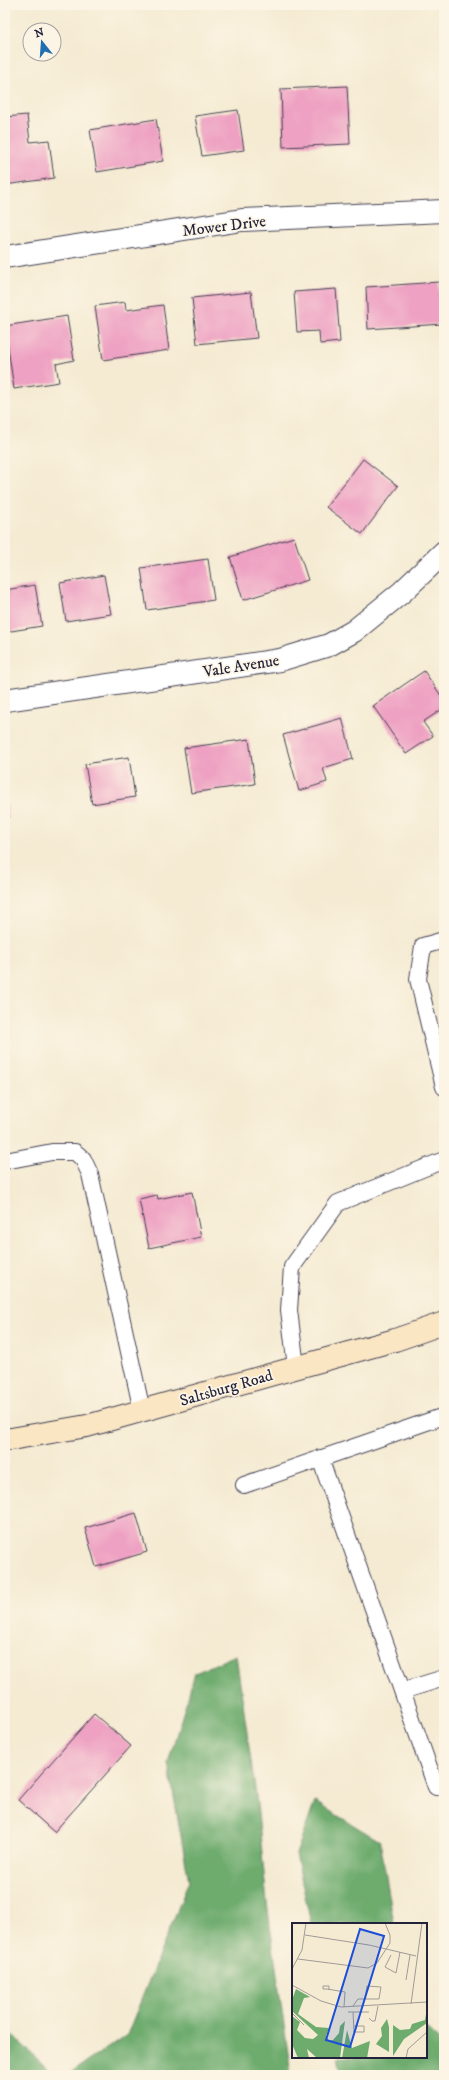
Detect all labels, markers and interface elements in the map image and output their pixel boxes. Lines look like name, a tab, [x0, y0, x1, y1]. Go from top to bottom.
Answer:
north arrow	[22, 22, 62, 62]
text: N	[33, 25, 46, 41]
street label: Mower Drive	[181, 211, 267, 241]
street label: Vale Avenue	[201, 650, 281, 682]
street label: Saltsburg Road	[177, 1365, 275, 1411]
inset map	[292, 1923, 427, 2058]

